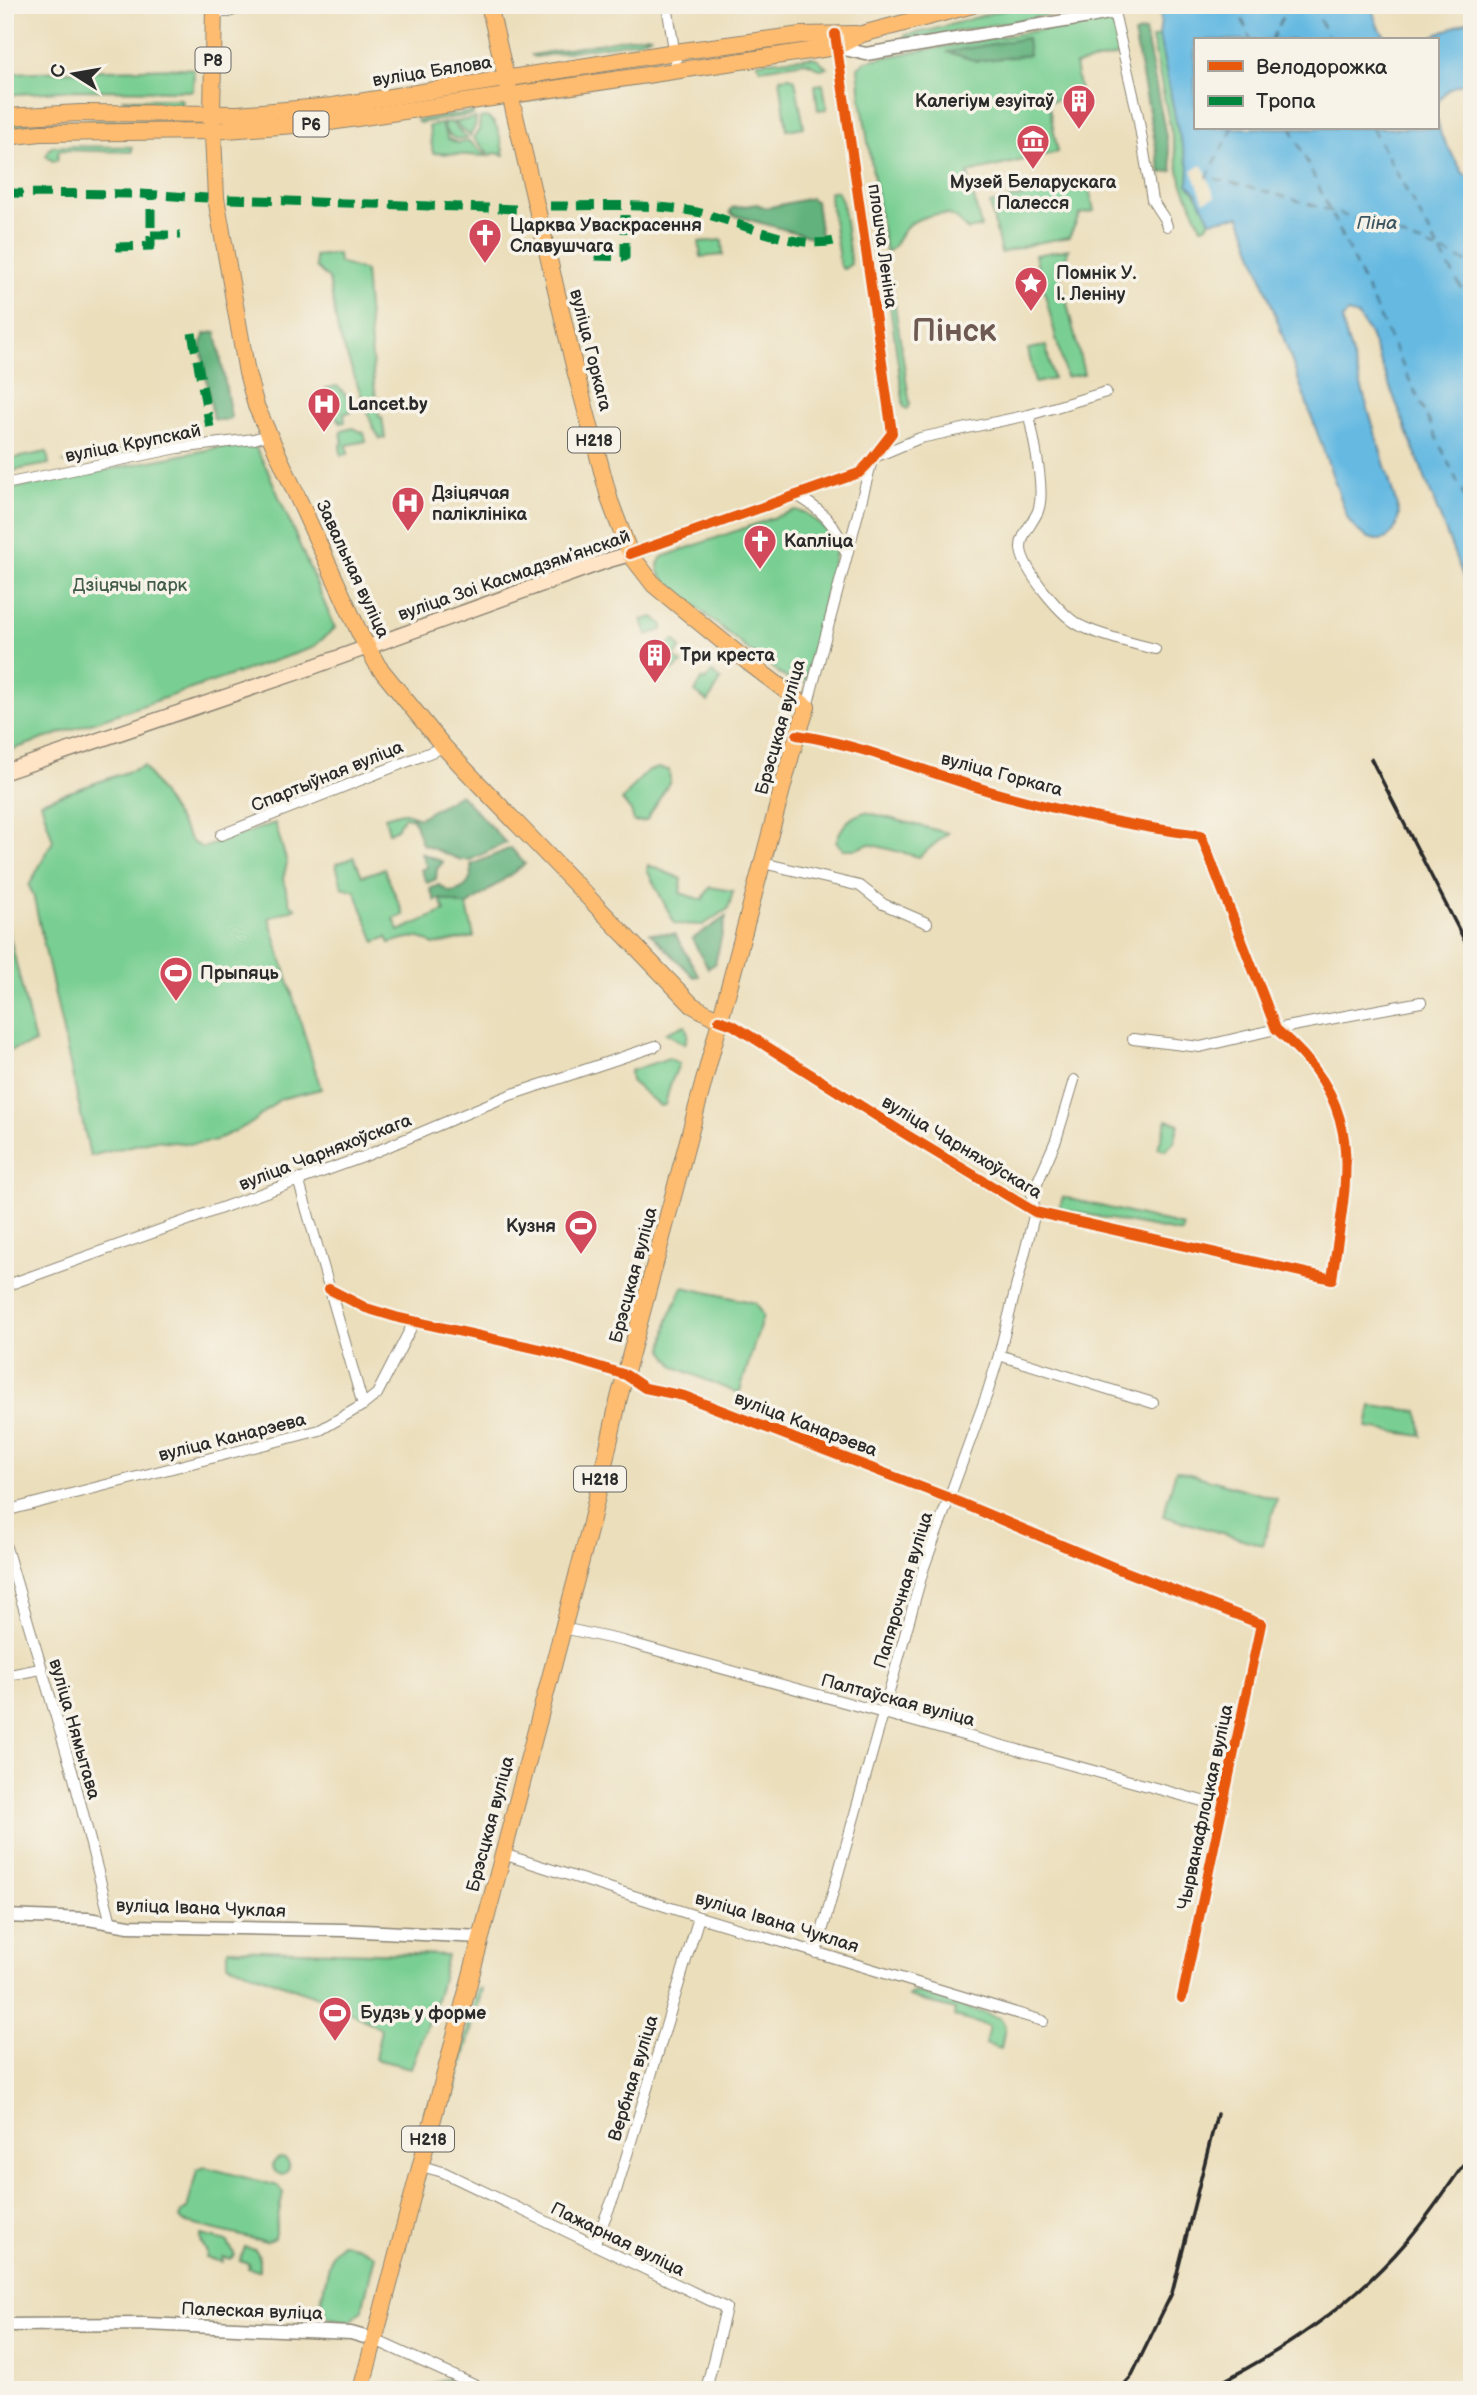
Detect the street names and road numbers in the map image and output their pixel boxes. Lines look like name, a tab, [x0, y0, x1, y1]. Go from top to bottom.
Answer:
road number: Р8	[196, 48, 230, 72]
street label: вуліца Бялова	[371, 52, 494, 91]
road number: Р6	[294, 112, 328, 136]
street label: плошча Леніна	[863, 182, 902, 310]
street label: вуліца Горкага	[565, 287, 616, 414]
street label: вуліца Крупскай	[63, 420, 203, 467]
road number: Н218	[568, 428, 620, 452]
street label: Завальная вуліца	[311, 497, 394, 642]
street label: вуліца Зоі Касмадзямʼянскай	[395, 526, 633, 625]
street label: Брэсцкая вуліца	[751, 657, 810, 797]
street label: Спартыўная вуліца	[248, 736, 407, 817]
street label: вуліца Горкага	[939, 748, 1065, 801]
street label: вуліца Чарняхоўскага	[878, 1091, 1046, 1204]
street label: вуліца Чарняхоўскага	[236, 1110, 415, 1195]
street label: Брэсцкая вуліца	[605, 1205, 662, 1345]
street label: вуліца Канарэева	[732, 1388, 880, 1461]
street label: вуліца Канарэева	[156, 1409, 308, 1466]
road number: Н218	[574, 1466, 626, 1492]
street label: Папярочная вуліца	[870, 1509, 937, 1671]
street label: вуліца Нямытава	[44, 1656, 105, 1802]
street label: Палтаўская вуліца	[819, 1670, 977, 1731]
street label: Чырванафлоцкая вуліца	[1173, 1702, 1238, 1912]
street label: Брэсцкая вуліца	[462, 1754, 519, 1894]
street label: вуліца Івана Чуклая	[692, 1888, 861, 1957]
street label: вуліца Івана Чуклая	[116, 1895, 286, 1922]
street label: Вербная вуліца	[604, 2012, 663, 2144]
road number: Н218	[402, 2126, 454, 2152]
street label: Пажарная вуліца	[547, 2198, 689, 2281]
street label: Палеская вуліца	[181, 2299, 323, 2324]

